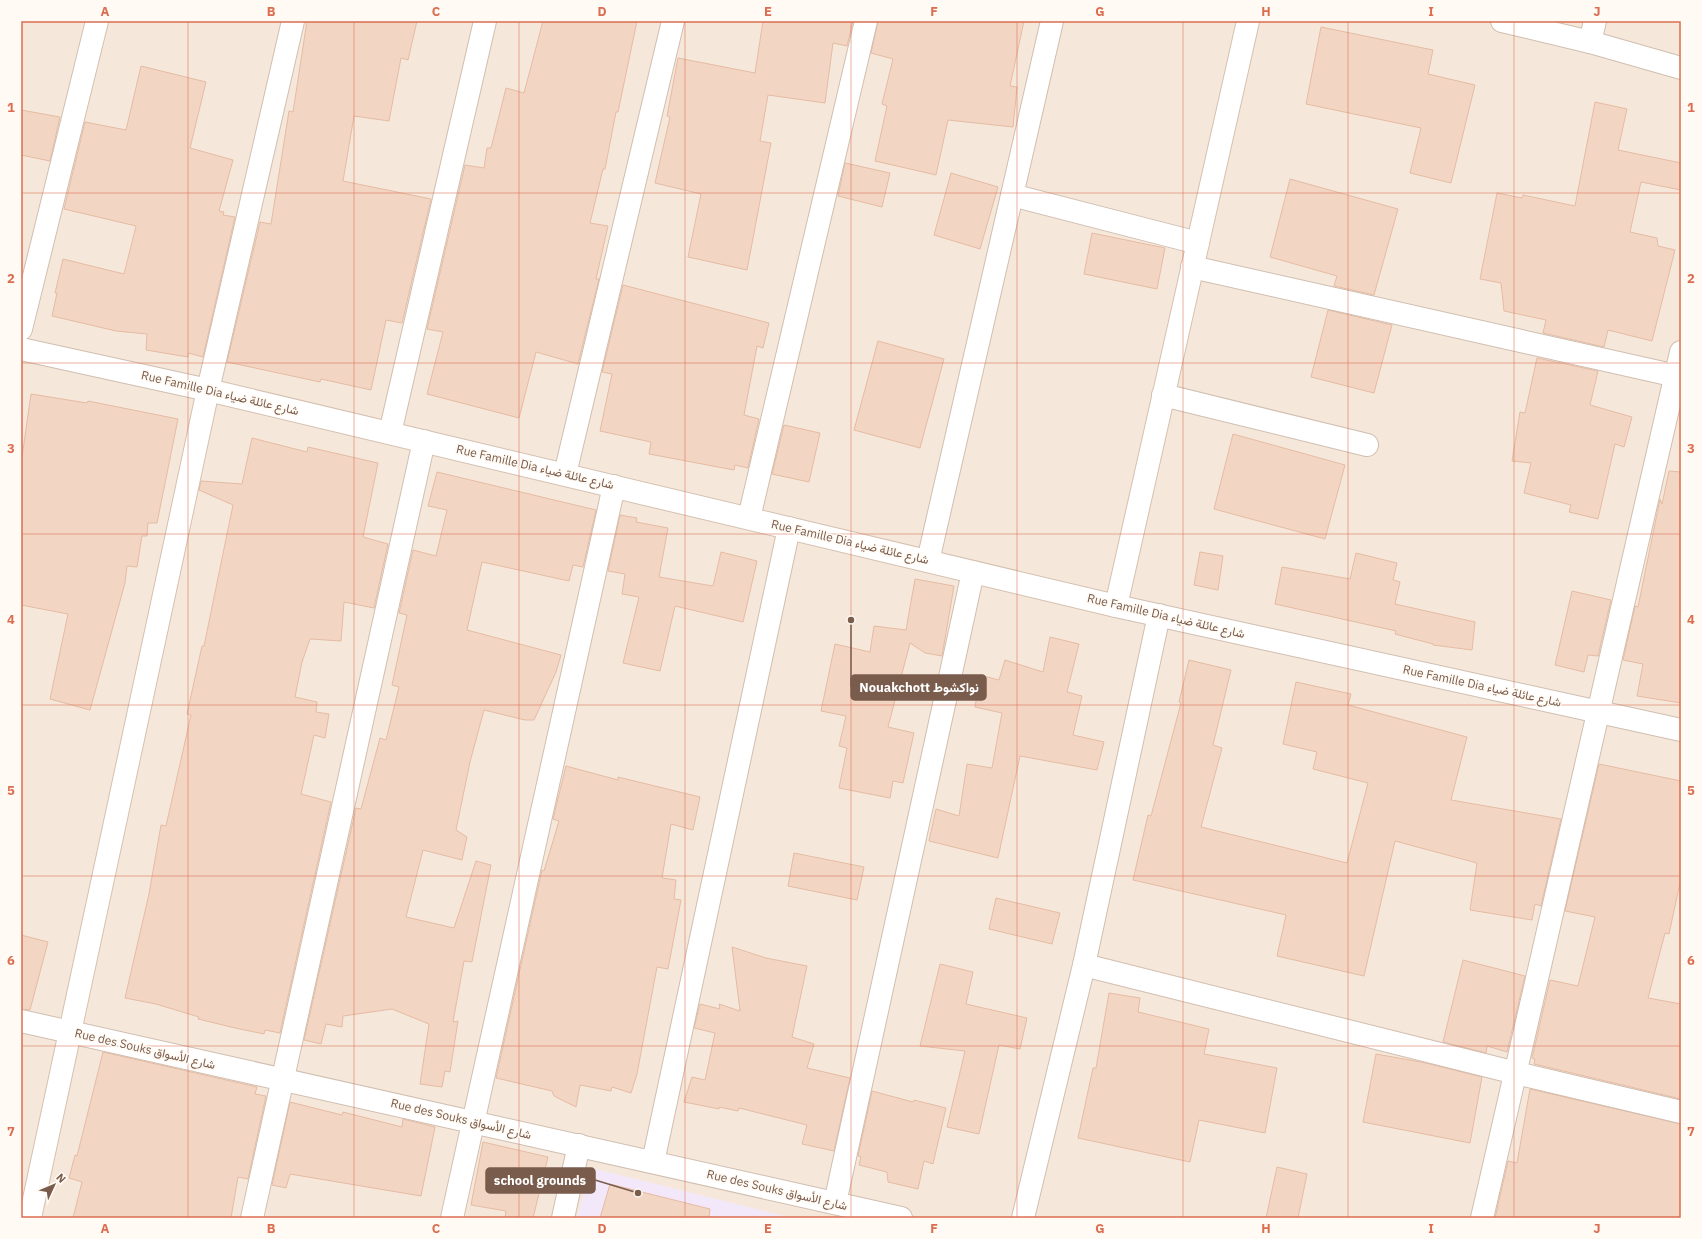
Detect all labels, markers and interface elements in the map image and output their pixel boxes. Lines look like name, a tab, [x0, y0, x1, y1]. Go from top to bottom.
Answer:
text: A	[101, 3, 110, 20]
text: B	[267, 3, 276, 20]
text: C	[432, 3, 441, 20]
text: D	[597, 3, 607, 20]
text: E	[764, 3, 772, 20]
text: F	[930, 3, 938, 20]
text: G	[1095, 3, 1105, 20]
text: H	[1261, 3, 1271, 20]
text: I	[1428, 3, 1434, 20]
text: J	[1593, 3, 1601, 20]
text: 1	[7, 99, 15, 116]
text: 1	[1687, 99, 1695, 116]
text: 2	[7, 270, 15, 287]
text: 2	[1687, 270, 1695, 287]
street label: Rue Famille Dia شارع عائلة ضياء	[139, 367, 300, 420]
text: 3	[7, 440, 15, 457]
text: 3	[1687, 440, 1695, 457]
street label: Rue Famille Dia شارع عائلة ضياء	[454, 441, 615, 494]
street label: Rue Famille Dia شارع عائلة ضياء	[769, 516, 930, 569]
street label: Rue Famille Dia شارع عائلة ضياء	[1085, 590, 1246, 643]
text: 4	[7, 611, 15, 628]
text: 4	[1687, 611, 1695, 628]
street label: Rue Famille Dia شارع عائلة ضياء	[1401, 661, 1563, 712]
callout: Nouakchott نواكشوط	[851, 675, 986, 700]
text: Nouakchott نواكشوط	[859, 679, 979, 696]
text: 5	[7, 782, 15, 799]
text: 5	[1687, 782, 1695, 799]
text: 6	[7, 952, 15, 969]
text: 6	[1687, 952, 1695, 969]
street label: Rue des Souks شارع الأسواق	[73, 1025, 217, 1074]
street label: Rue des Souks شارع الأسواق	[389, 1095, 533, 1144]
text: 7	[7, 1123, 15, 1140]
text: 7	[1687, 1123, 1695, 1140]
north arrow	[34, 1165, 74, 1205]
street label: Rue des Souks شارع الأسواق	[705, 1166, 849, 1215]
callout: school grounds	[486, 1168, 595, 1193]
text: N	[53, 1170, 69, 1186]
text: school grounds	[494, 1172, 587, 1189]
text: A	[101, 1220, 110, 1237]
text: B	[267, 1220, 276, 1237]
text: C	[432, 1220, 441, 1237]
text: D	[597, 1220, 607, 1237]
text: E	[764, 1220, 772, 1237]
text: F	[930, 1220, 938, 1237]
text: G	[1095, 1220, 1105, 1237]
text: H	[1261, 1220, 1271, 1237]
text: I	[1428, 1220, 1434, 1237]
text: J	[1593, 1220, 1601, 1237]

